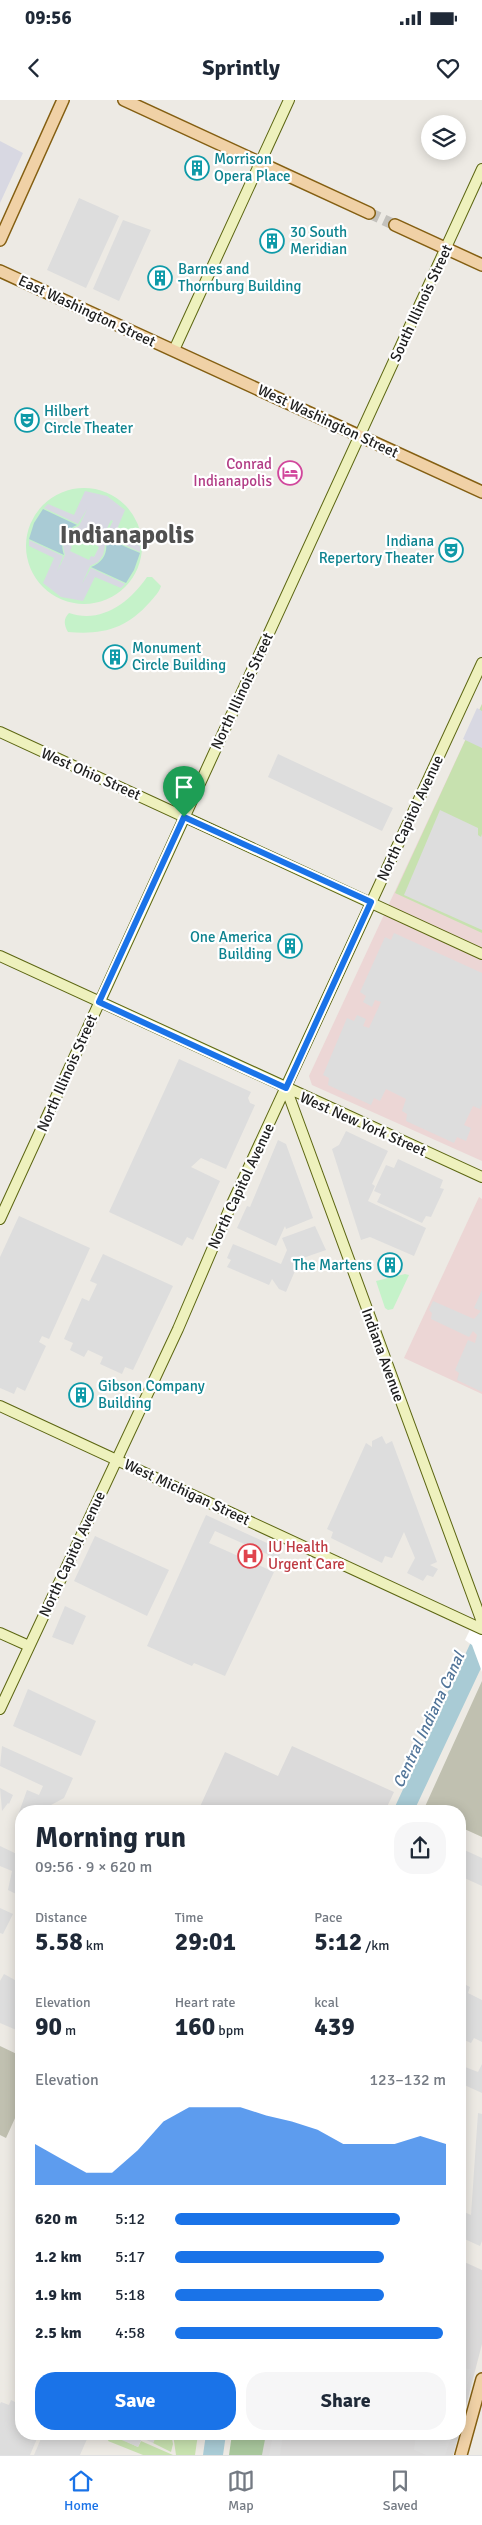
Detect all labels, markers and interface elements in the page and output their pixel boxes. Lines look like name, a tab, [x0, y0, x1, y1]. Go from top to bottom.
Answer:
text: 09:56	[25, 6, 72, 30]
icon: back	[20, 54, 48, 82]
text: Sprintly	[202, 54, 280, 81]
icon: heart	[434, 54, 462, 82]
map controls	[421, 115, 466, 160]
button: layers	[421, 115, 466, 160]
place label: Morrison Opera Place	[214, 150, 291, 185]
building icon: Morrison Opera Place	[184, 155, 210, 181]
place label: 30 South Meridian	[290, 223, 347, 258]
building icon: 30 South Meridian	[259, 228, 285, 254]
street label: South Illinois Street	[386, 242, 456, 364]
place label: Barnes and Thornburg Building	[178, 260, 302, 295]
building icon: Barnes and Thornburg Building	[147, 265, 173, 291]
street label: East Washington Street	[16, 271, 158, 351]
street label: West Washington Street	[255, 381, 401, 461]
place label: Hilbert Circle Theater	[44, 402, 134, 437]
theatre icon: Hilbert Circle Theater	[14, 407, 40, 433]
place label: Conrad Indianapolis	[193, 455, 272, 490]
hotel icon: Conrad Indianapolis	[277, 460, 303, 486]
district label: Indianapolis	[60, 519, 194, 550]
place label: Indiana Repertory Theater	[319, 532, 434, 567]
theatre icon: Indiana Repertory Theater	[438, 537, 464, 563]
street label: North Illinois Street	[207, 630, 277, 752]
place label: Monument Circle Building	[132, 639, 226, 674]
building icon: Monument Circle Building	[102, 644, 128, 670]
street label: West Ohio Street	[38, 744, 144, 804]
street label: North Capitol Avenue	[373, 752, 447, 884]
pin	[163, 766, 205, 817]
icon: arrive	[170, 773, 198, 801]
place label: One America Building	[190, 928, 272, 963]
building icon: One America Building	[277, 933, 303, 959]
street label: North Illinois Street	[33, 1012, 101, 1134]
street label: West New York Street	[297, 1088, 429, 1160]
street label: North Capitol Avenue	[204, 1120, 278, 1252]
building icon: The Martens	[377, 1252, 403, 1278]
place label: The Martens	[293, 1256, 372, 1274]
street label: Indiana Avenue	[358, 1306, 408, 1404]
place label: Gibson Company Building	[98, 1377, 205, 1412]
building icon: Gibson Company Building	[68, 1382, 94, 1408]
street label: West Michigan Street	[121, 1455, 253, 1529]
street label: North Capitol Avenue	[35, 1488, 109, 1620]
place label: IU Health Urgent Care	[268, 1538, 345, 1573]
hospital icon: IU Health Urgent Care	[237, 1543, 263, 1569]
water label: Central Indiana Canal	[389, 1648, 470, 1791]
text: Morning run	[35, 1821, 186, 1855]
button: share	[394, 1822, 446, 1874]
text: 09:56 · 9 × 620 m	[35, 1857, 152, 1877]
text: Distance	[35, 1909, 87, 1926]
text: Time	[175, 1909, 204, 1926]
text: Pace	[314, 1909, 343, 1926]
text: 5.58	[35, 1926, 83, 1957]
text: 29:01	[175, 1926, 236, 1957]
text: 5:12	[314, 1926, 362, 1957]
text: km	[83, 1937, 104, 1954]
text: /km	[362, 1937, 389, 1954]
text: Elevation	[35, 1994, 91, 2011]
text: Heart rate	[175, 1994, 235, 2011]
text: kcal	[314, 1994, 339, 2011]
text: 90	[35, 2011, 62, 2042]
text: 160	[175, 2011, 215, 2042]
text: 439	[314, 2011, 355, 2042]
text: m	[62, 2022, 76, 2039]
text: bpm	[215, 2022, 244, 2039]
text: Elevation	[35, 2070, 99, 2090]
text: 123–132 m	[369, 2070, 446, 2090]
text: 620 m	[35, 2209, 77, 2229]
text: 5:12	[115, 2209, 145, 2229]
text: 1.2 km	[35, 2247, 82, 2267]
text: 5:17	[115, 2247, 145, 2267]
text: 1.9 km	[35, 2285, 82, 2305]
text: 5:18	[115, 2285, 145, 2305]
text: 2.5 km	[35, 2323, 82, 2343]
text: 4:58	[115, 2323, 145, 2343]
button: Save	[35, 2372, 236, 2430]
button: Share	[246, 2372, 446, 2430]
tab: Home	[64, 2467, 99, 2514]
tab: Map	[227, 2467, 255, 2514]
tab: Saved	[383, 2467, 418, 2514]

